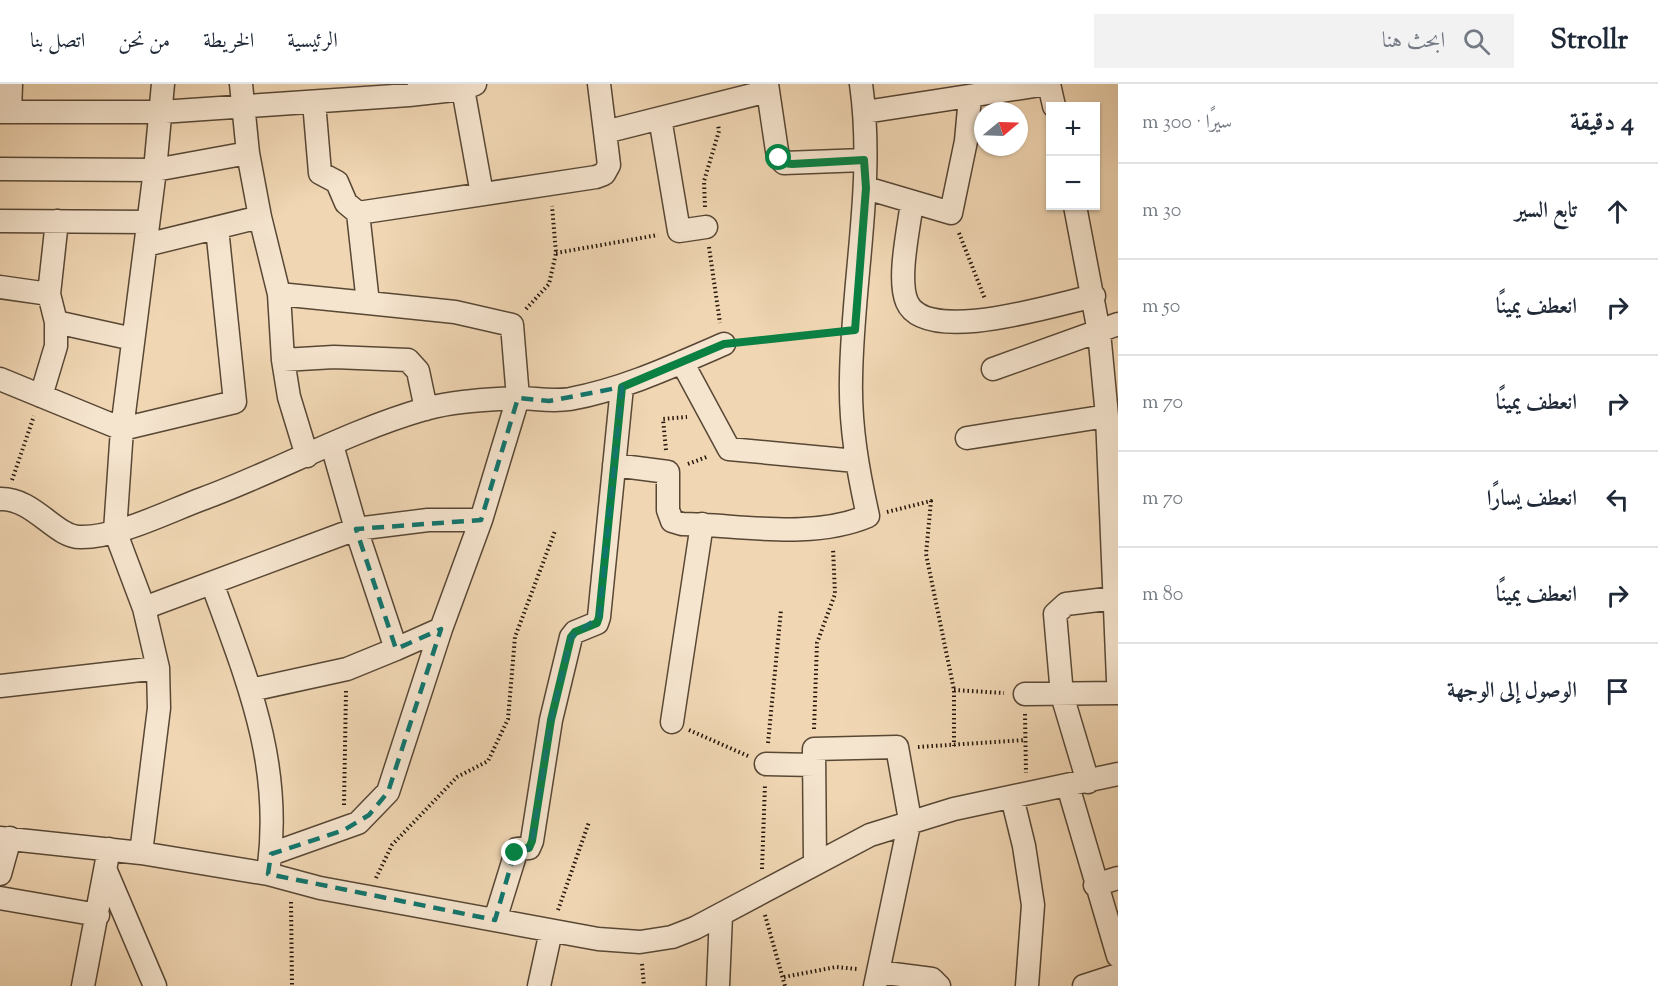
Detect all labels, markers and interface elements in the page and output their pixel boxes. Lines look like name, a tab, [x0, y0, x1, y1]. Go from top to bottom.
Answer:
search box	[1094, 14, 1514, 68]
text: Strollr	[1550, 21, 1628, 61]
icon: search	[1460, 25, 1493, 58]
text: ابحث هنا	[1382, 26, 1445, 58]
text: اتصل بنا	[30, 27, 85, 57]
text: من نحن	[118, 27, 170, 57]
text: الخريطة	[203, 27, 254, 57]
text: الرئيسية	[287, 27, 338, 57]
north arrow	[974, 102, 1028, 156]
map controls	[1046, 102, 1100, 210]
button: +	[1046, 102, 1100, 156]
text: 4 دقيقة	[1570, 105, 1634, 142]
text: سيرًا · 300 m	[1142, 109, 1232, 138]
route start	[765, 144, 791, 170]
button: −	[1046, 156, 1100, 210]
icon: ahead	[1601, 195, 1634, 228]
text: تابع السير	[1515, 196, 1577, 228]
text: 30 m	[1142, 197, 1181, 226]
icon: right	[1601, 291, 1634, 324]
text: انعطف يمينًا	[1496, 292, 1577, 324]
text: 50 m	[1142, 293, 1180, 322]
icon: right	[1601, 387, 1634, 420]
text: انعطف يمينًا	[1496, 388, 1577, 420]
text: 70 m	[1142, 389, 1183, 418]
icon: left	[1601, 483, 1634, 516]
text: انعطف يسارًا	[1487, 484, 1577, 516]
text: 70 m	[1142, 485, 1183, 514]
icon: right	[1601, 579, 1634, 612]
text: انعطف يمينًا	[1496, 580, 1577, 612]
text: 80 m	[1142, 581, 1183, 610]
icon: arrive	[1601, 675, 1634, 708]
text: الوصول إلى الوجهة	[1447, 676, 1577, 708]
route end	[501, 839, 527, 865]

